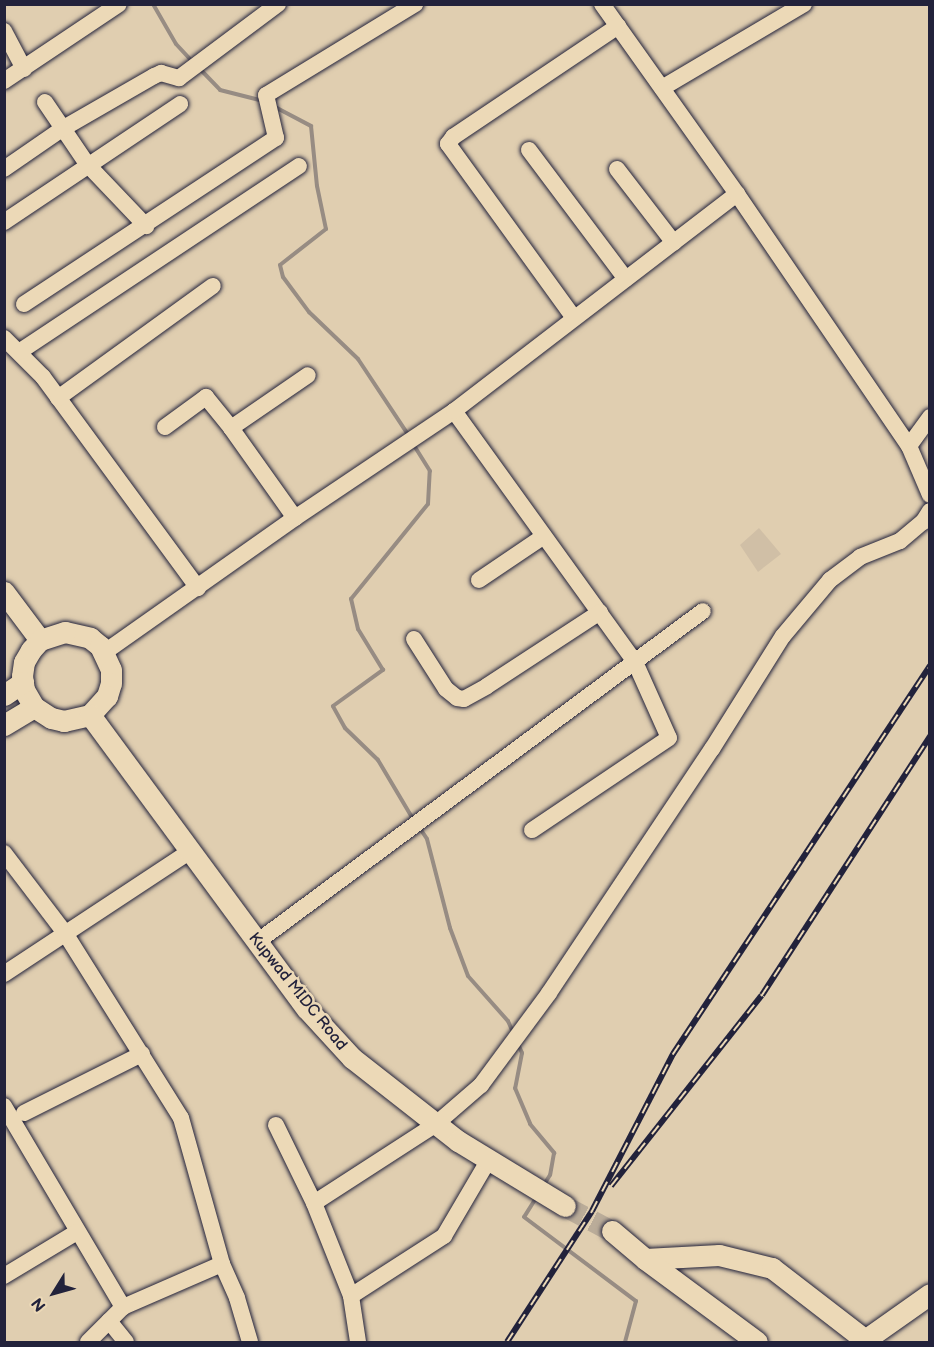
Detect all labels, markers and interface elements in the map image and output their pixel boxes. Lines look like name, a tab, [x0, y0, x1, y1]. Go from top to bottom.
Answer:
street label: Kupwad MIDC Road	[244, 929, 350, 1055]
north arrow	[24, 1263, 84, 1323]
text: N	[28, 1294, 50, 1315]

